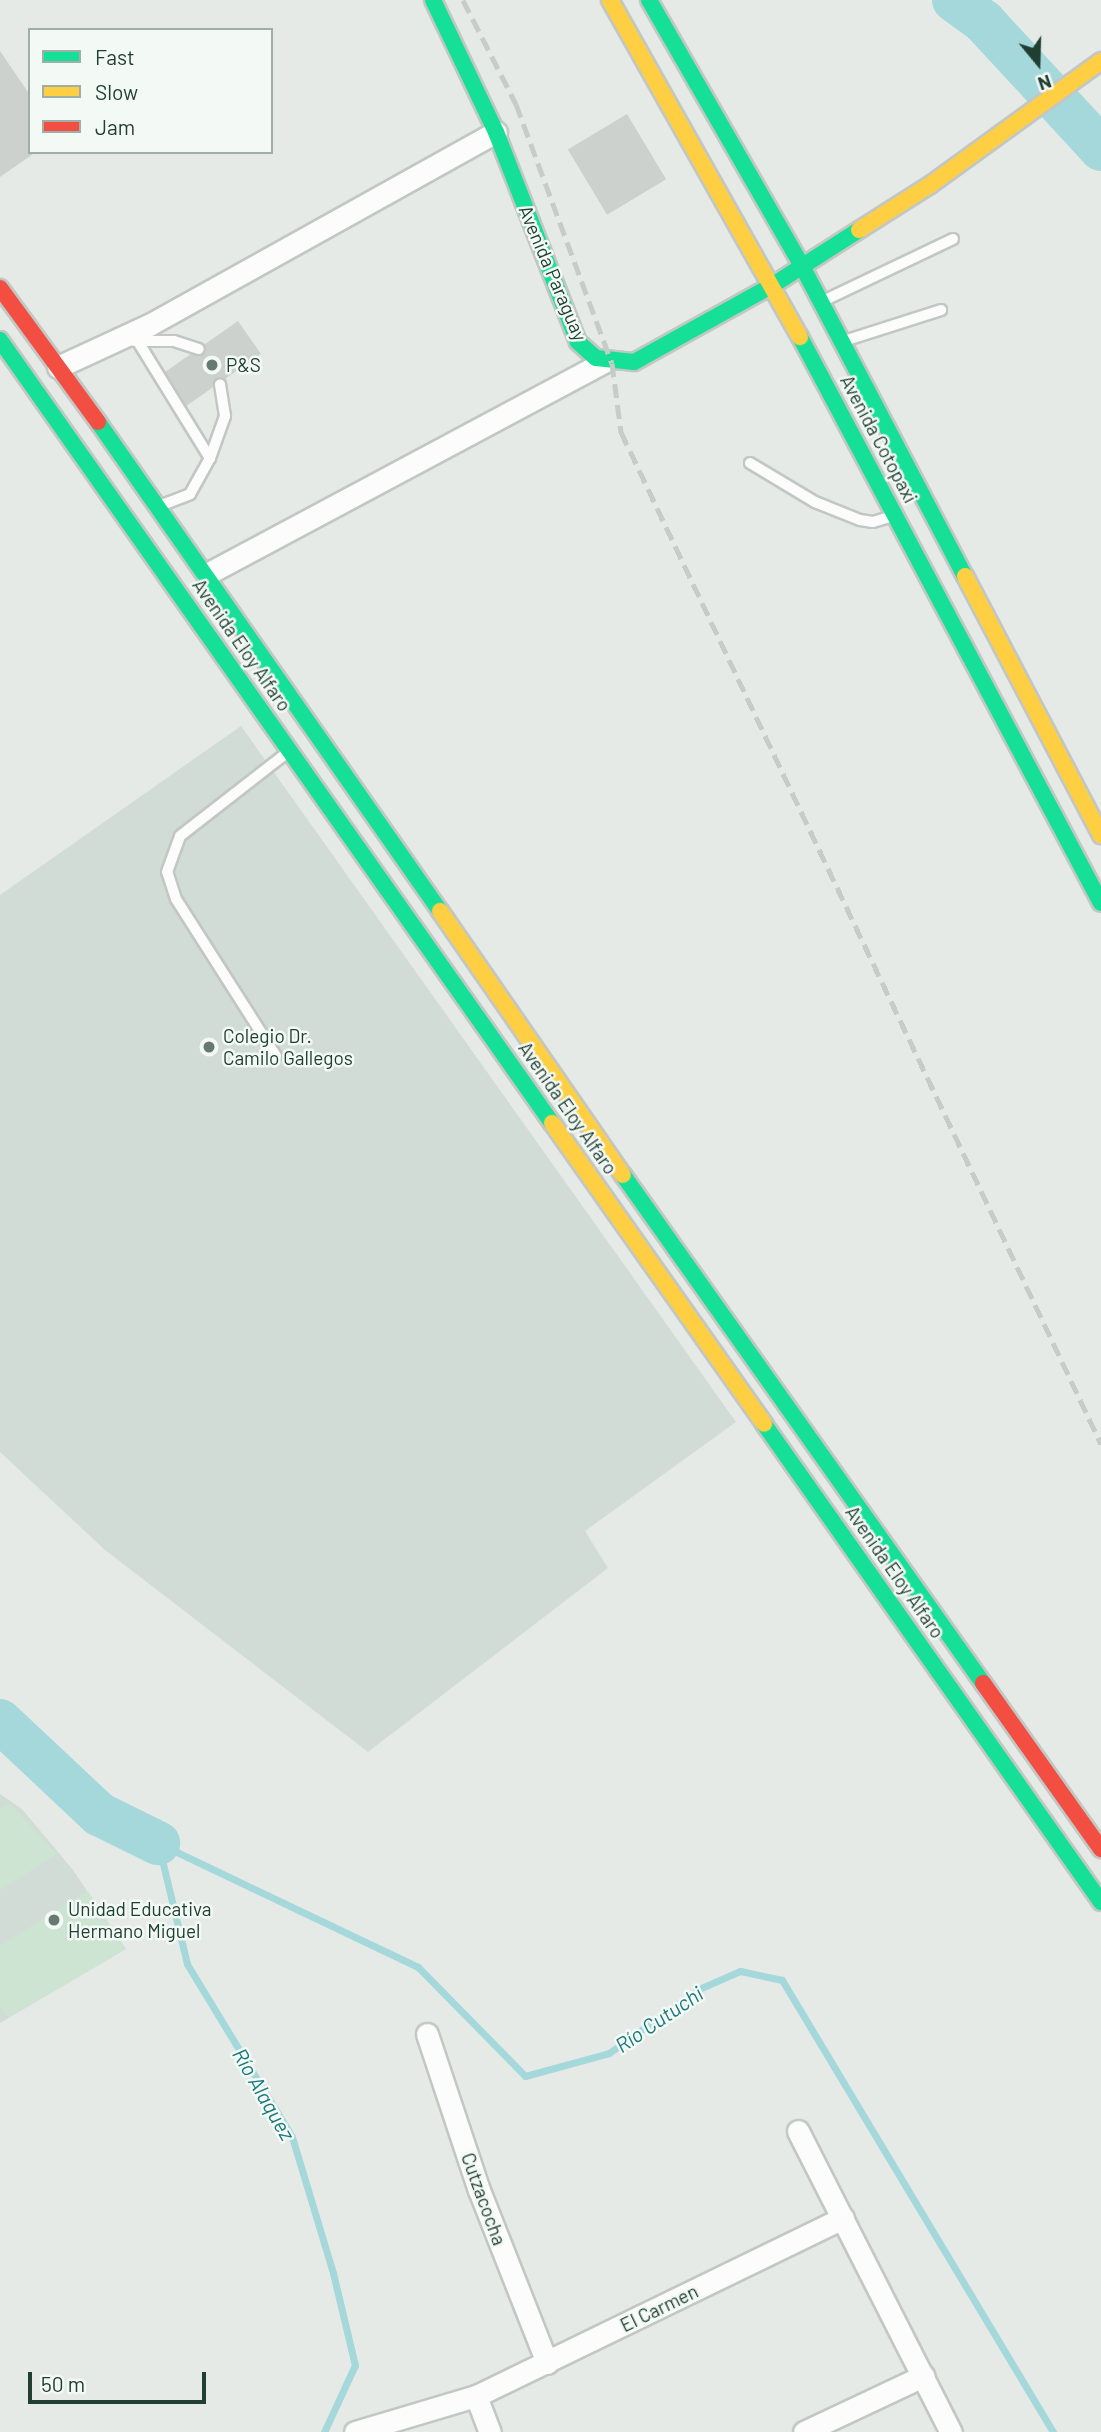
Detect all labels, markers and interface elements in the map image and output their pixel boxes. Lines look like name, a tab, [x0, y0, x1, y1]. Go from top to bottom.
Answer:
legend	[28, 28, 273, 154]
north arrow	[1003, 28, 1073, 98]
text: Fast	[95, 44, 135, 69]
text: N	[1035, 70, 1055, 96]
text: Slow	[95, 79, 138, 104]
text: Jam	[95, 114, 135, 139]
street label: Avenida Paraguay	[514, 202, 592, 344]
place label: P&S	[226, 354, 261, 376]
marker: P&S	[204, 357, 220, 373]
street label: Avenida Cotopaxi	[836, 371, 922, 507]
street label: Avenida Eloy Alfaro	[188, 574, 296, 716]
place label: Colegio Dr. Camilo Gallegos	[223, 1025, 353, 1069]
street label: Avenida Eloy Alfaro	[514, 1037, 622, 1179]
marker: Colegio Dr. Camilo Gallegos	[201, 1039, 217, 1055]
street label: Avenida Eloy Alfaro	[841, 1501, 949, 1643]
place label: Unidad Educativa Hermano Miguel	[68, 1898, 212, 1942]
marker: Unidad Educativa Hermano Miguel	[46, 1912, 62, 1928]
water label: Río Cutuchi	[610, 1980, 708, 2058]
water label: Río Alaquez	[228, 2043, 300, 2145]
street label: Cutzacocha	[457, 2150, 511, 2248]
street label: El Carmen	[616, 2279, 702, 2337]
scale bar	[32, 2358, 210, 2402]
text: 50 m	[41, 2371, 85, 2396]

